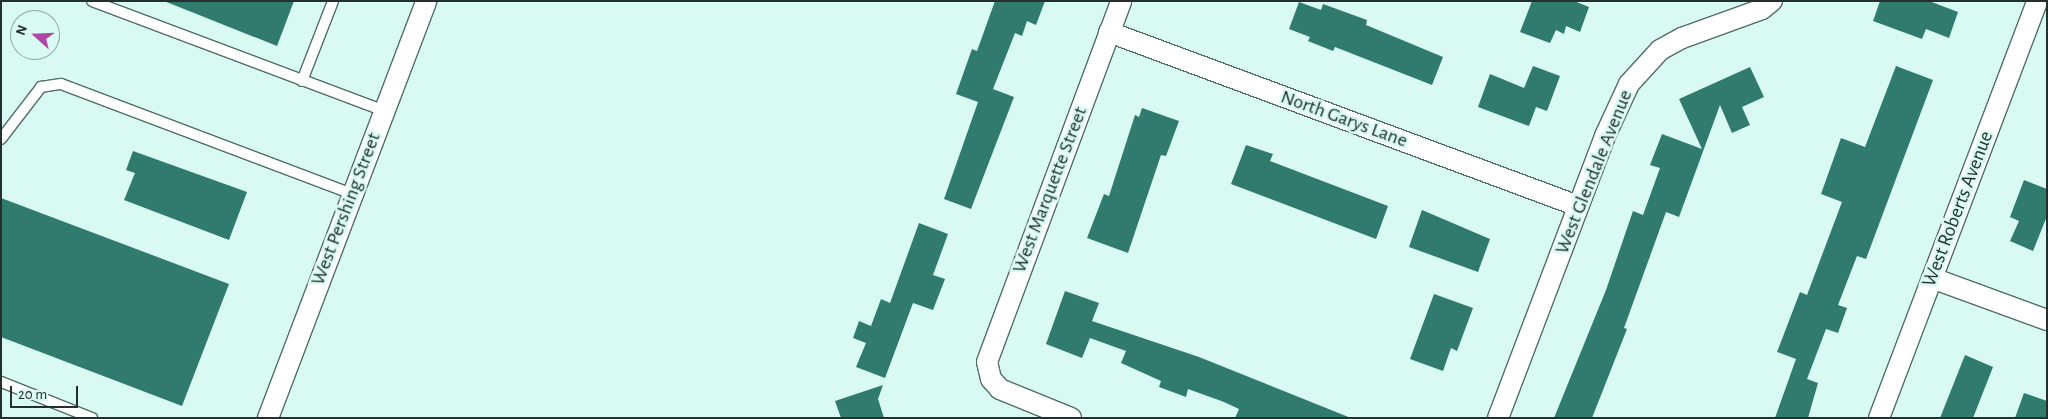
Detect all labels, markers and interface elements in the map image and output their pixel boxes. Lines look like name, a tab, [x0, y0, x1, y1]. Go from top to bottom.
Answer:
north arrow	[10, 10, 60, 60]
text: N	[14, 23, 30, 37]
street label: North Garys Lane	[1277, 85, 1411, 153]
street label: West Glendale Avenue	[1550, 86, 1638, 258]
street label: West Marquette Street	[1007, 104, 1093, 276]
street label: West Roberts Avenue	[1917, 128, 1999, 290]
street label: West Pershing Street	[306, 129, 386, 289]
scale bar	[12, 376, 80, 408]
text: 20 m	[18, 387, 47, 402]

